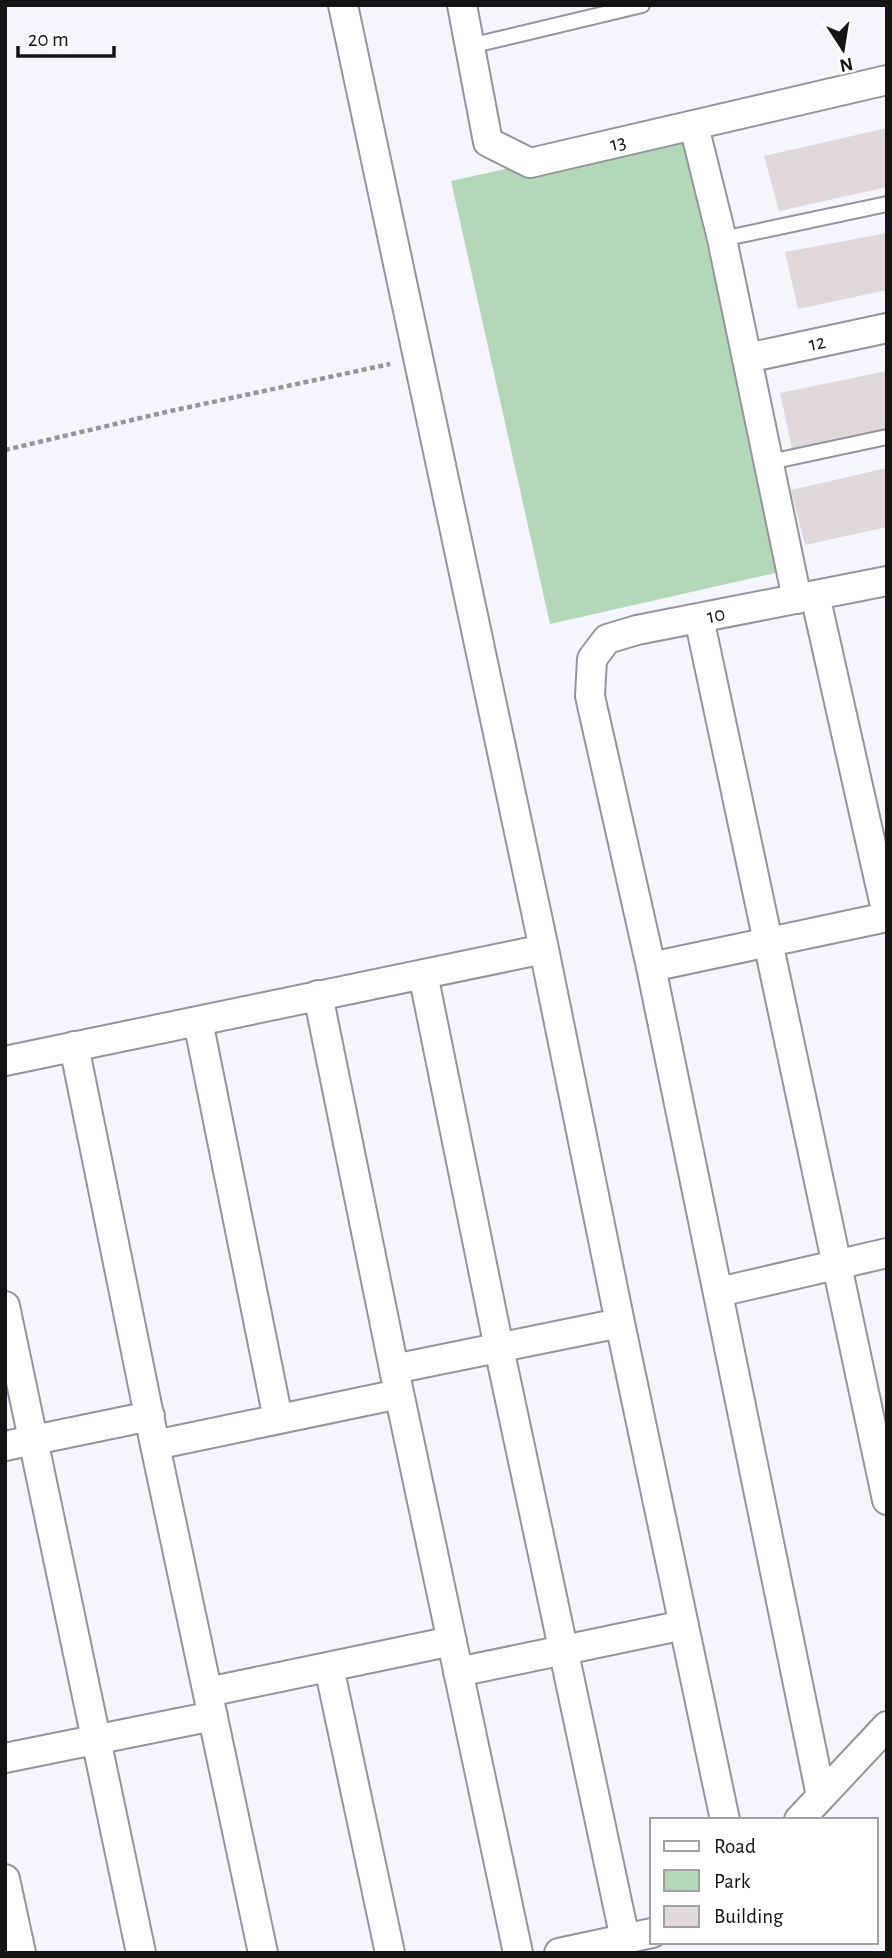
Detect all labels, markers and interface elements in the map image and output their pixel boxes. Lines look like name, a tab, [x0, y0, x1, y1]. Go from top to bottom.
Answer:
scale bar	[18, 14, 114, 58]
north arrow	[808, 14, 878, 84]
text: 20 m	[28, 29, 69, 50]
text: N	[838, 53, 855, 75]
street label: 13	[608, 131, 628, 155]
street label: 12	[807, 331, 827, 355]
street label: 10	[705, 603, 727, 627]
legend	[650, 1818, 878, 1944]
text: Road	[714, 1836, 756, 1857]
text: Park	[714, 1871, 751, 1892]
text: Building	[714, 1906, 784, 1927]

